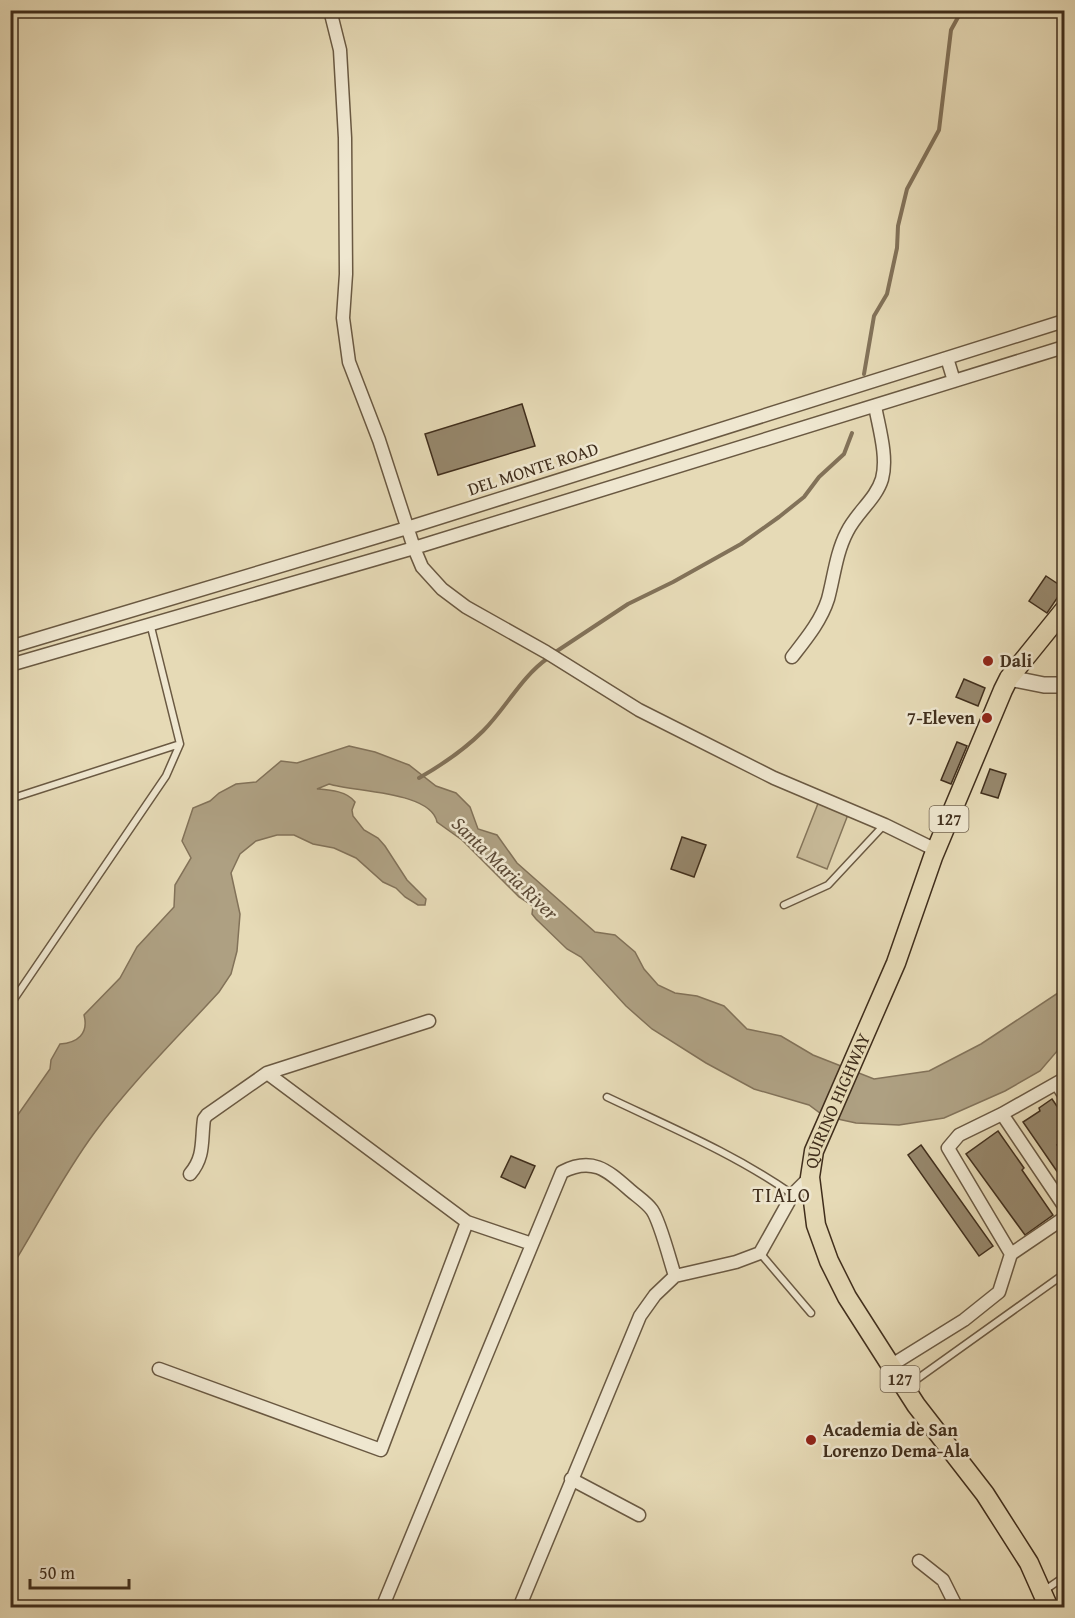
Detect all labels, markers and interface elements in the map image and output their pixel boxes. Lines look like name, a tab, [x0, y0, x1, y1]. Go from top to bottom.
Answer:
street label: DEL MONTE ROAD	[464, 435, 602, 502]
place label: Dali	[1000, 647, 1033, 674]
marker: Dali	[981, 654, 995, 668]
place label: 7-Eleven	[907, 704, 975, 731]
marker: 7-Eleven	[980, 711, 994, 725]
road number: 127	[930, 806, 968, 832]
water label: Santa Maria River	[446, 809, 566, 926]
street label: QUIRINO HIGHWAY	[797, 1028, 877, 1170]
district label: TIALO	[753, 1180, 811, 1209]
road number: 127	[880, 1366, 920, 1392]
place label: Academia de San Lorenzo Dema-Ala	[823, 1416, 970, 1464]
marker: Academia de San Lorenzo Dema-Ala	[804, 1433, 818, 1447]
scale bar	[30, 1552, 129, 1590]
text: 50 m	[39, 1559, 75, 1586]

